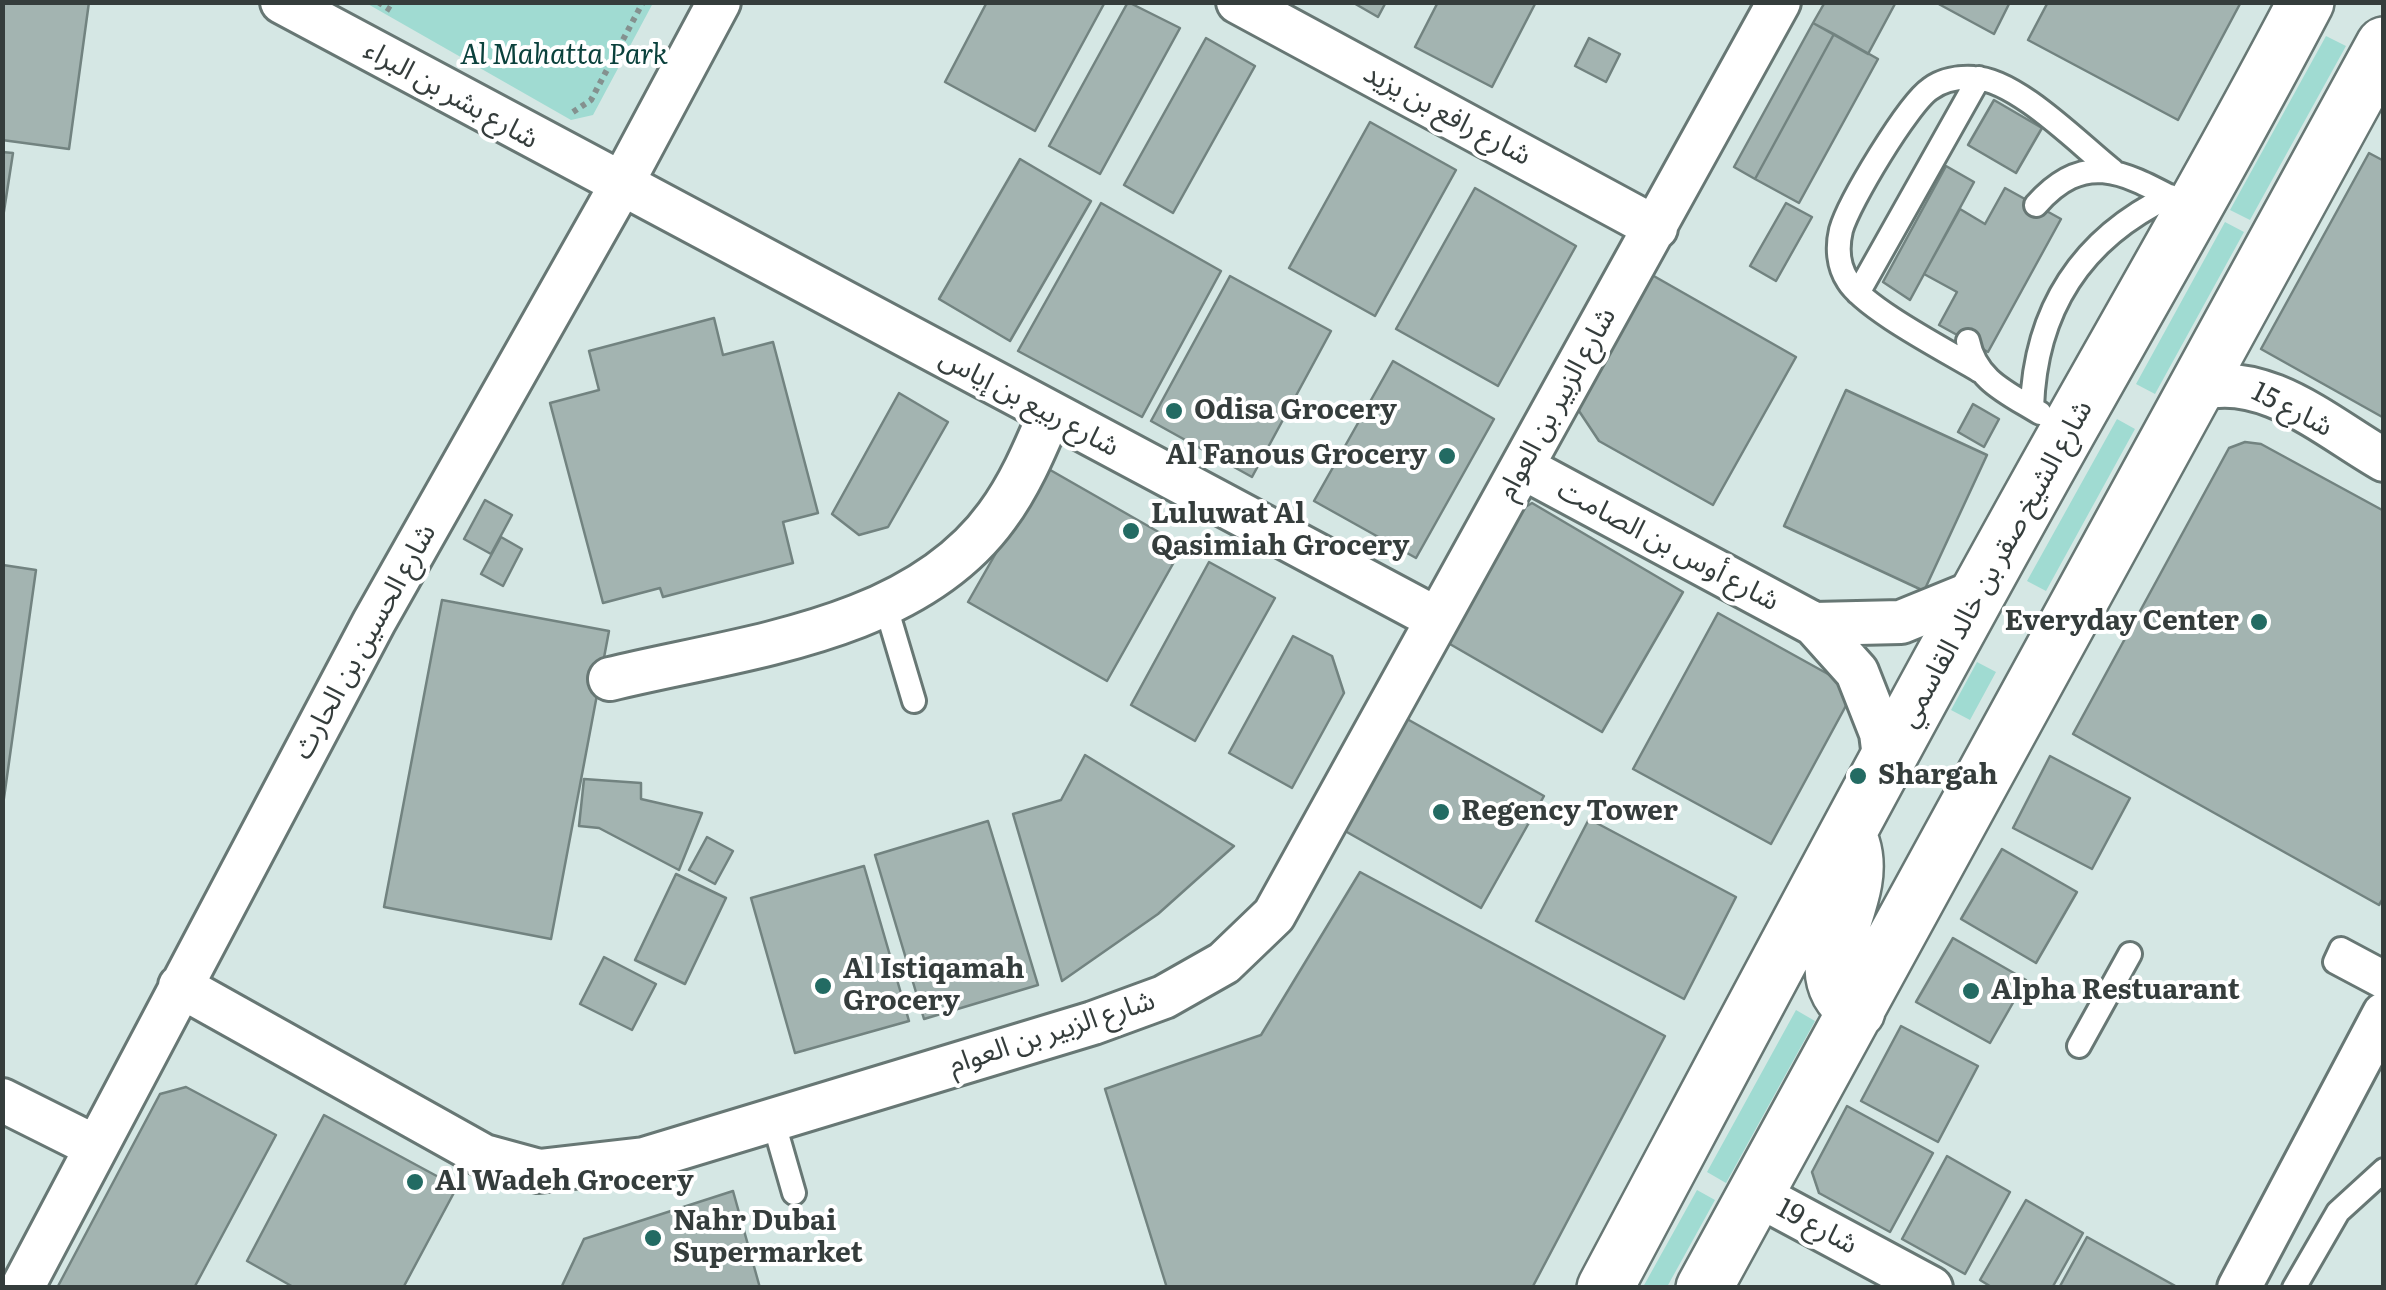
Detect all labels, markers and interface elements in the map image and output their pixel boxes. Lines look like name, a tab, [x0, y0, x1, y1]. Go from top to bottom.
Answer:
street label: شارع بشر بن البراء	[358, 33, 544, 157]
park label: Al Mahatta Park	[460, 39, 668, 73]
street label: شارع رافع بن يزيد	[1358, 57, 1536, 173]
street label: شارع الزبير بن العوام	[1490, 302, 1624, 506]
street label: شارع ربيع بن إياس	[933, 342, 1125, 464]
street label: شارع 15	[2246, 376, 2338, 444]
place label: Odisa Grocery	[1194, 394, 1397, 428]
street label: شارع الشيخ صقر بن خالد القاسمي	[1892, 395, 2100, 733]
marker: Odisa Grocery	[1163, 400, 1185, 422]
place label: Al Fanous Grocery	[1166, 439, 1427, 473]
marker: Al Fanous Grocery	[1436, 445, 1458, 467]
street label: شارع أوس بن الصامت	[1551, 473, 1785, 619]
place label: Luluwat Al Qasimiah Grocery	[1151, 498, 1409, 564]
street label: شارع الحسين بن الحارث	[286, 518, 444, 766]
marker: Luluwat Al Qasimiah Grocery	[1120, 520, 1142, 542]
place label: Everyday Center	[2004, 605, 2239, 639]
marker: Everyday Center	[2248, 611, 2270, 633]
place label: Shargah	[1878, 759, 1998, 793]
marker: Shargah	[1847, 765, 1869, 787]
place label: Regency Tower	[1461, 795, 1678, 829]
marker: Regency Tower	[1430, 801, 1452, 823]
place label: Al Istiqamah Grocery	[843, 953, 1025, 1019]
place label: Alpha Restuarant	[1991, 974, 2240, 1008]
marker: Al Istiqamah Grocery	[812, 975, 834, 997]
marker: Alpha Restuarant	[1960, 980, 1982, 1002]
street label: شارع الزبير بن العوام	[945, 984, 1159, 1082]
place label: Al Wadeh Grocery	[435, 1165, 694, 1199]
marker: Al Wadeh Grocery	[404, 1171, 426, 1193]
street label: شارع 19	[1771, 1192, 1863, 1262]
place label: Nahr Dubai Supermarket	[673, 1205, 863, 1271]
marker: Nahr Dubai Supermarket	[642, 1227, 664, 1249]

